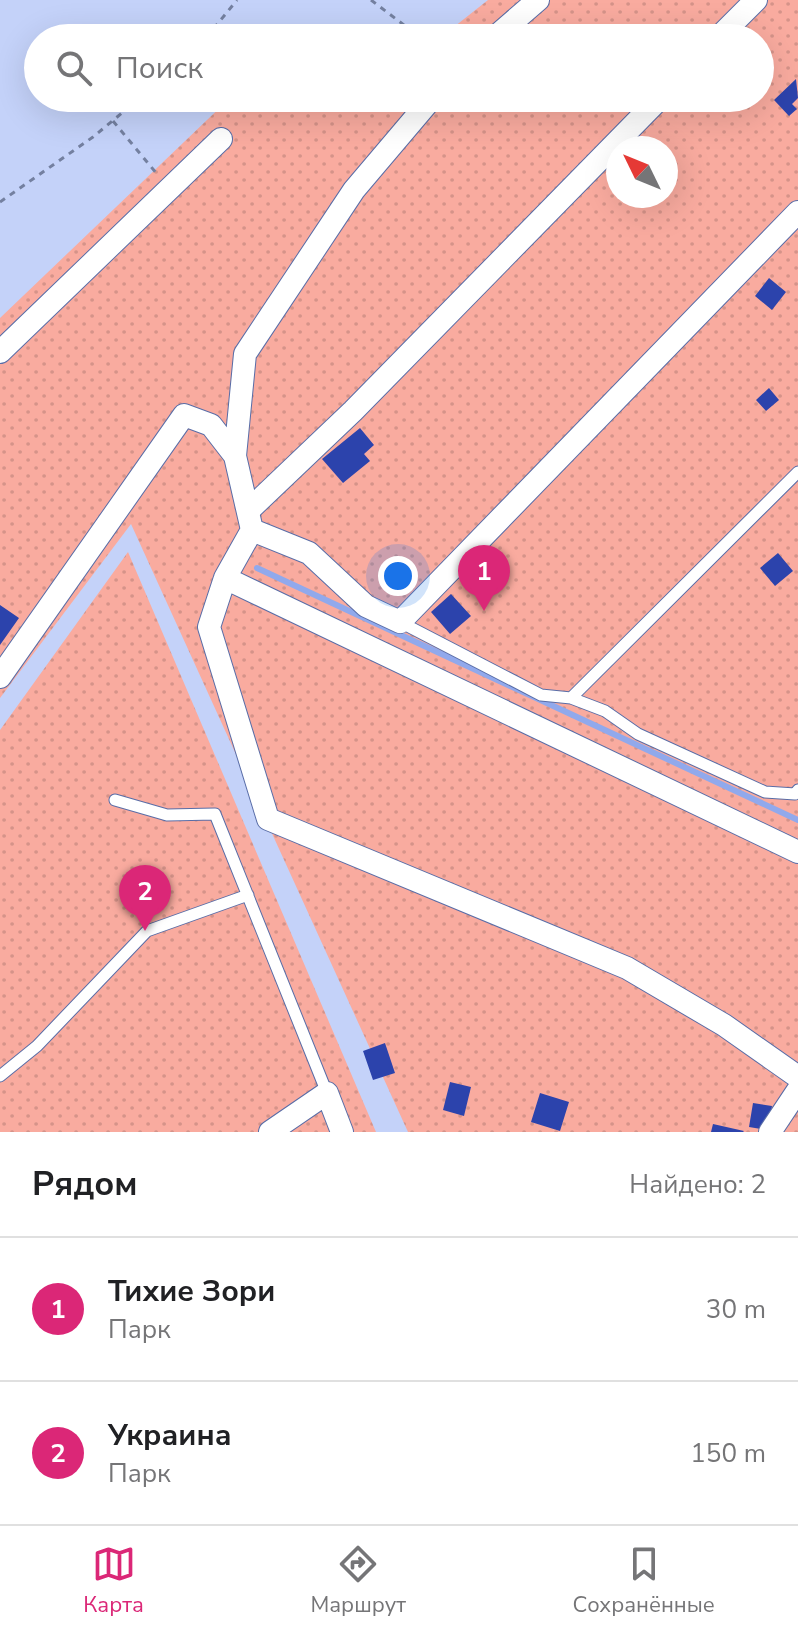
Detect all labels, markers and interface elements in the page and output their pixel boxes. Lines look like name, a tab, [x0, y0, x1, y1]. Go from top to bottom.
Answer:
search box	[24, 24, 774, 112]
icon: search	[52, 46, 96, 90]
text: Поиск	[116, 48, 203, 89]
north arrow	[606, 136, 678, 208]
pin: 1	[458, 545, 510, 611]
your location	[378, 556, 418, 596]
pin: 2	[119, 865, 171, 931]
text: Рядом	[32, 1161, 138, 1207]
text: Найдено: 2	[629, 1167, 766, 1202]
text: Тихие Зори	[108, 1271, 275, 1312]
text: 1	[50, 1292, 66, 1327]
text: 30 m	[706, 1292, 766, 1327]
text: Парк	[108, 1312, 171, 1347]
text: Украина	[108, 1415, 232, 1456]
text: 2	[50, 1436, 66, 1471]
text: 150 m	[690, 1436, 766, 1471]
text: Парк	[108, 1456, 171, 1491]
tab: Карта	[83, 1542, 144, 1620]
tab: Маршрут	[310, 1542, 406, 1620]
tab: Сохранённые	[573, 1542, 715, 1620]

